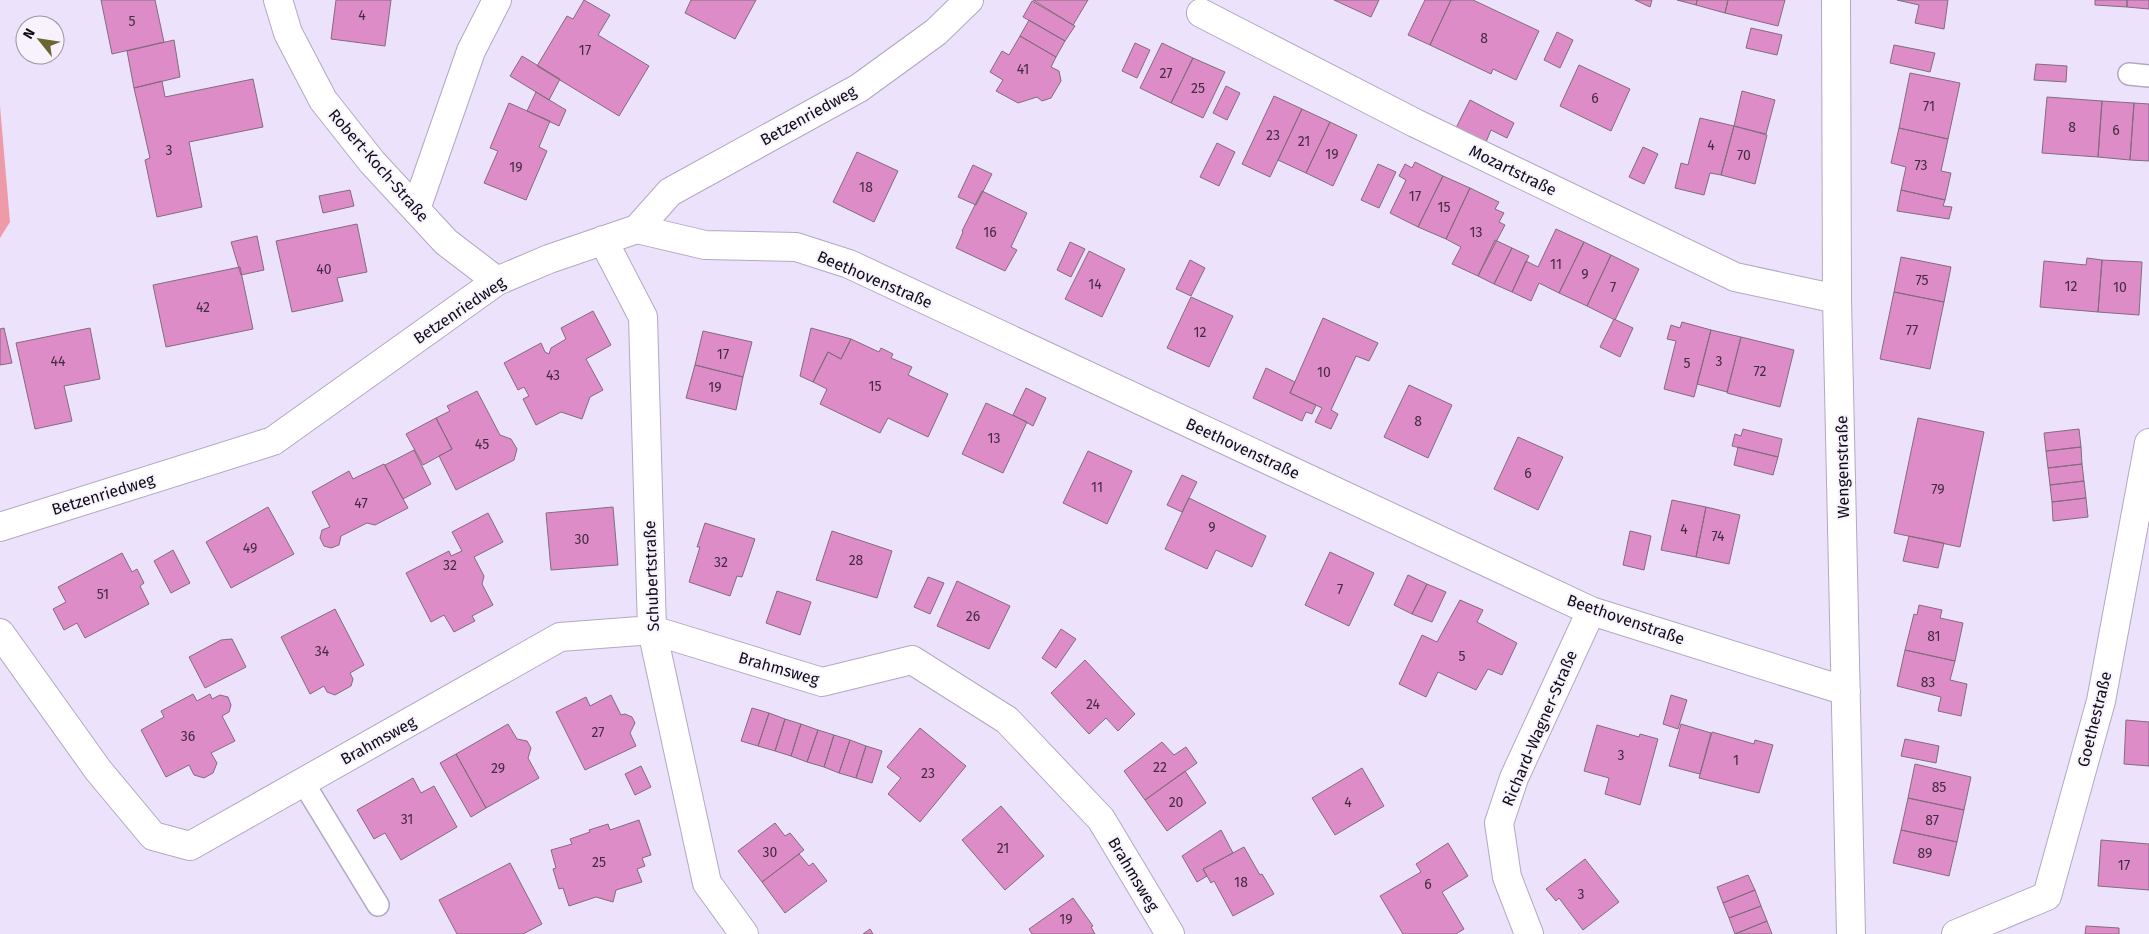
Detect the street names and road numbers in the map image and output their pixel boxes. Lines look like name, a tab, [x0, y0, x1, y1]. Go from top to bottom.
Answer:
street label: Betzenriedweg	[757, 81, 860, 150]
street label: Robert-Koch-Straße	[324, 105, 433, 226]
street label: Mozartstraße	[1466, 141, 1560, 200]
street label: Beethovenstraße	[814, 247, 935, 312]
street label: Betzenriedweg	[410, 272, 509, 348]
street label: Beethovenstraße	[1183, 414, 1303, 483]
street label: Wengenstraße	[1832, 415, 1853, 519]
street label: Betzenriedweg	[49, 470, 158, 519]
street label: Schubertstraße	[640, 520, 663, 632]
street label: Beethovenstraße	[1564, 590, 1687, 649]
street label: Richard-Wagner-Straße	[1498, 647, 1581, 809]
street label: Brahmsweg	[736, 648, 822, 689]
street label: Goethestraße	[2073, 669, 2116, 769]
street label: Brahmsweg	[337, 712, 420, 769]
street label: Brahmsweg	[1104, 834, 1163, 915]

